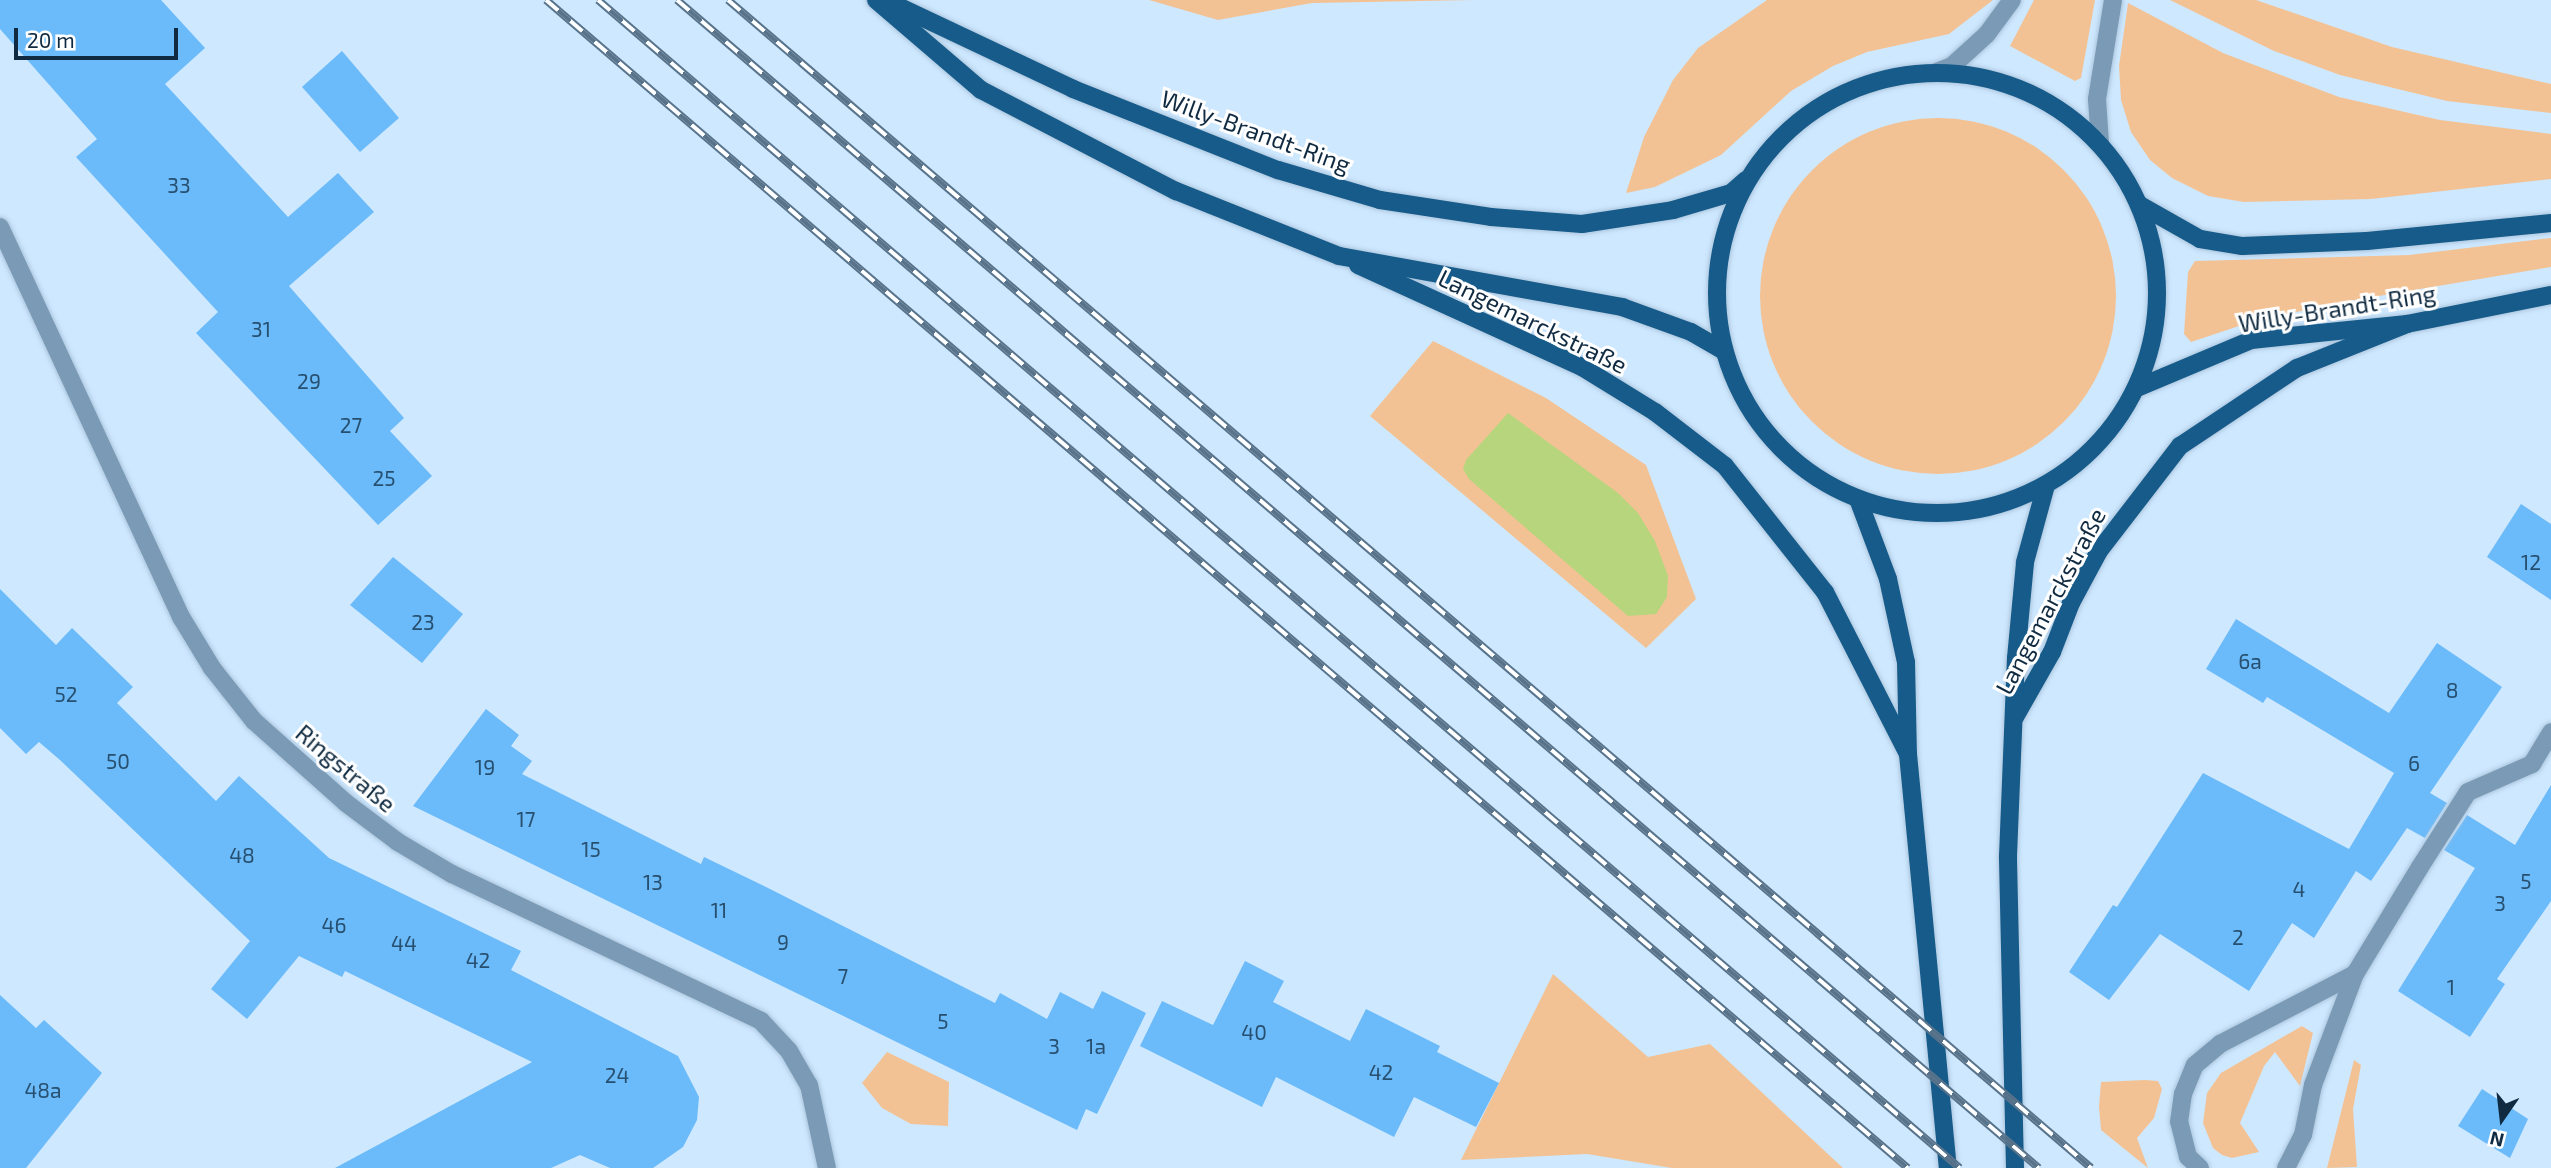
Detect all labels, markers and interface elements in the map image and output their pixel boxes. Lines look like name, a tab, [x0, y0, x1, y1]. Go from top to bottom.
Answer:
scale bar	[18, 14, 182, 58]
text: 20 m	[27, 27, 75, 52]
street label: Willy-Brandt-Ring	[1157, 83, 1355, 179]
house number: 33	[167, 172, 191, 198]
street label: Langemarckstraße	[1434, 263, 1632, 379]
street label: Willy-Brandt-Ring	[2236, 278, 2438, 338]
house number: 31	[251, 316, 271, 342]
house number: 29	[297, 368, 321, 394]
house number: 27	[340, 412, 362, 438]
house number: 25	[372, 465, 396, 491]
street label: Langemarckstraße	[1989, 503, 2111, 699]
house number: 12	[2521, 549, 2541, 575]
house number: 23	[411, 609, 435, 635]
house number: 6a	[2238, 648, 2262, 674]
house number: 8	[2446, 677, 2458, 703]
house number: 52	[54, 681, 78, 707]
street label: Ringstraße	[290, 718, 402, 818]
house number: 50	[106, 748, 130, 774]
house number: 6	[2408, 750, 2420, 776]
house number: 19	[475, 754, 495, 780]
house number: 17	[516, 806, 536, 832]
house number: 15	[581, 836, 601, 862]
house number: 48	[229, 842, 255, 868]
house number: 5	[2520, 868, 2532, 894]
house number: 13	[643, 869, 663, 895]
house number: 4	[2293, 876, 2305, 902]
house number: 3	[2494, 890, 2506, 916]
house number: 11	[711, 897, 727, 923]
house number: 46	[322, 912, 346, 938]
house number: 2	[2232, 924, 2244, 950]
house number: 9	[777, 929, 789, 955]
house number: 44	[391, 930, 417, 956]
house number: 42	[466, 947, 490, 973]
house number: 7	[838, 963, 848, 989]
house number: 1	[2447, 974, 2455, 1000]
house number: 5	[937, 1008, 949, 1034]
house number: 40	[1241, 1019, 1267, 1045]
house number: 3	[1048, 1033, 1060, 1059]
house number: 1a	[1086, 1033, 1106, 1059]
house number: 42	[1369, 1059, 1393, 1085]
house number: 24	[605, 1062, 629, 1088]
house number: 48a	[24, 1077, 62, 1103]
north arrow	[2467, 1084, 2537, 1154]
text: N	[2487, 1127, 2506, 1153]

